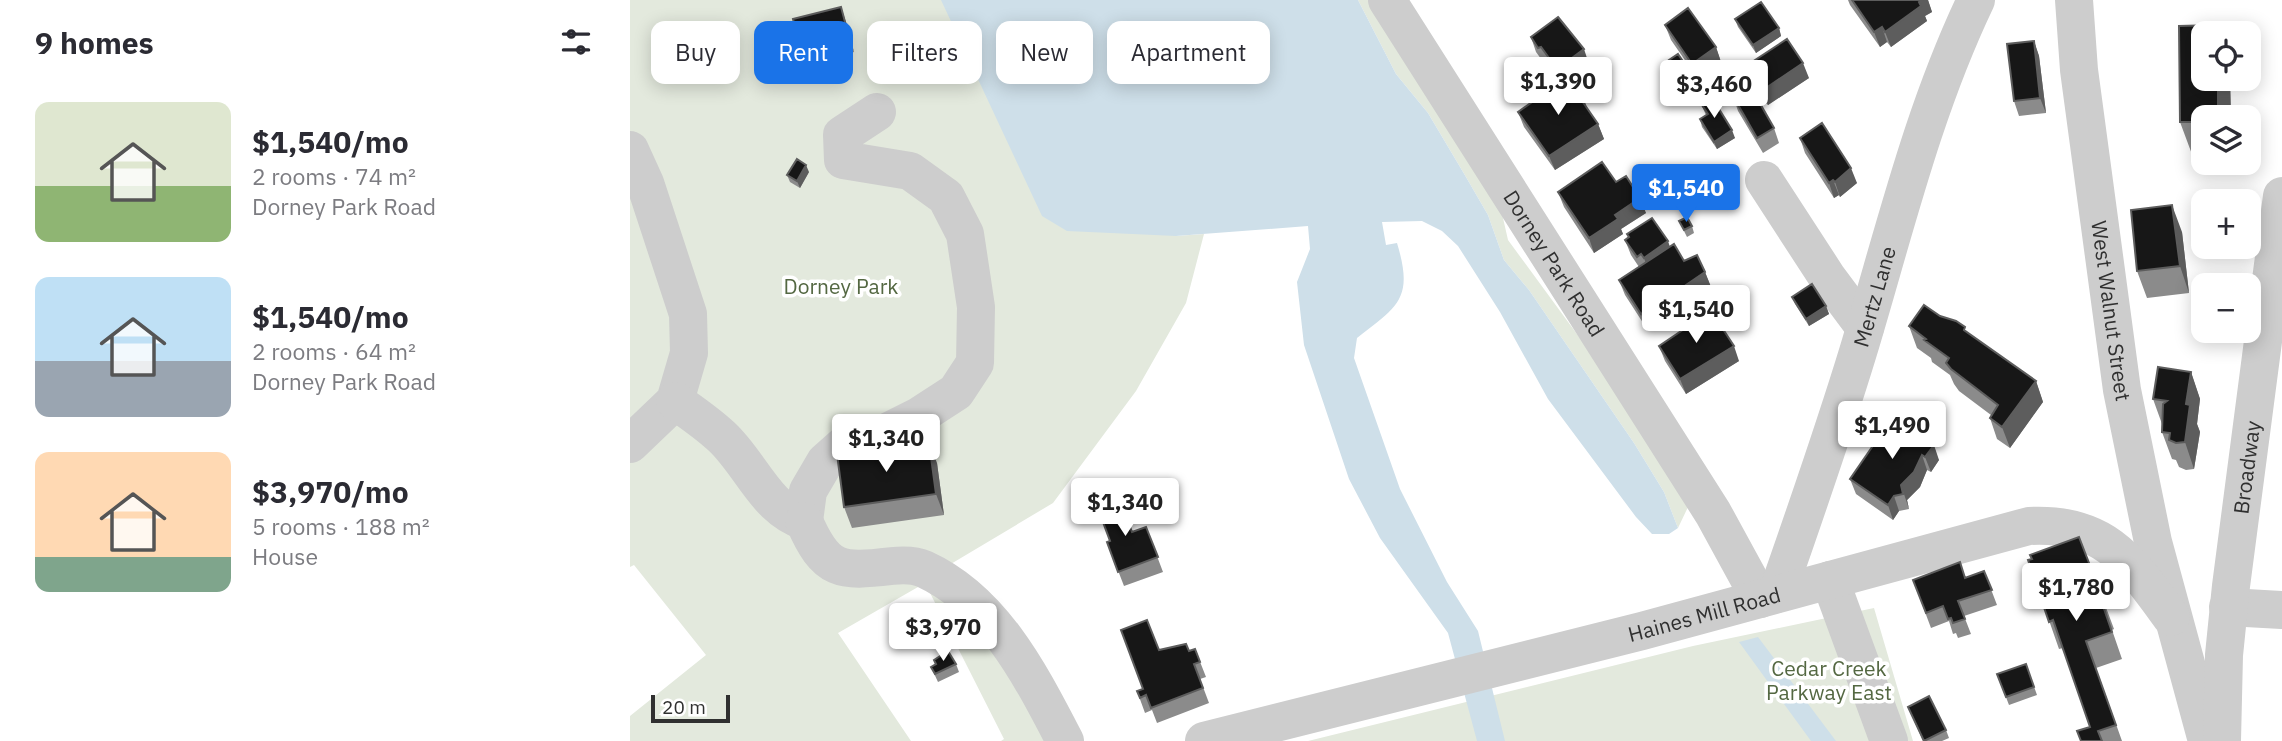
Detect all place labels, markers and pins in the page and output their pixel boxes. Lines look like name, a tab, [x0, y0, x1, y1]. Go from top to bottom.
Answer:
pin: $1,390	[1501, 58, 1615, 117]
pin: $3,460	[1657, 60, 1771, 120]
pin: $1,540	[1629, 164, 1743, 224]
pin: $1,540	[1639, 286, 1753, 345]
pin: $1,490	[1835, 402, 1949, 461]
pin: $1,340	[829, 414, 943, 474]
pin: $1,340	[1068, 478, 1182, 538]
pin: $1,780	[2019, 564, 2133, 623]
pin: $3,970	[886, 604, 1000, 663]

